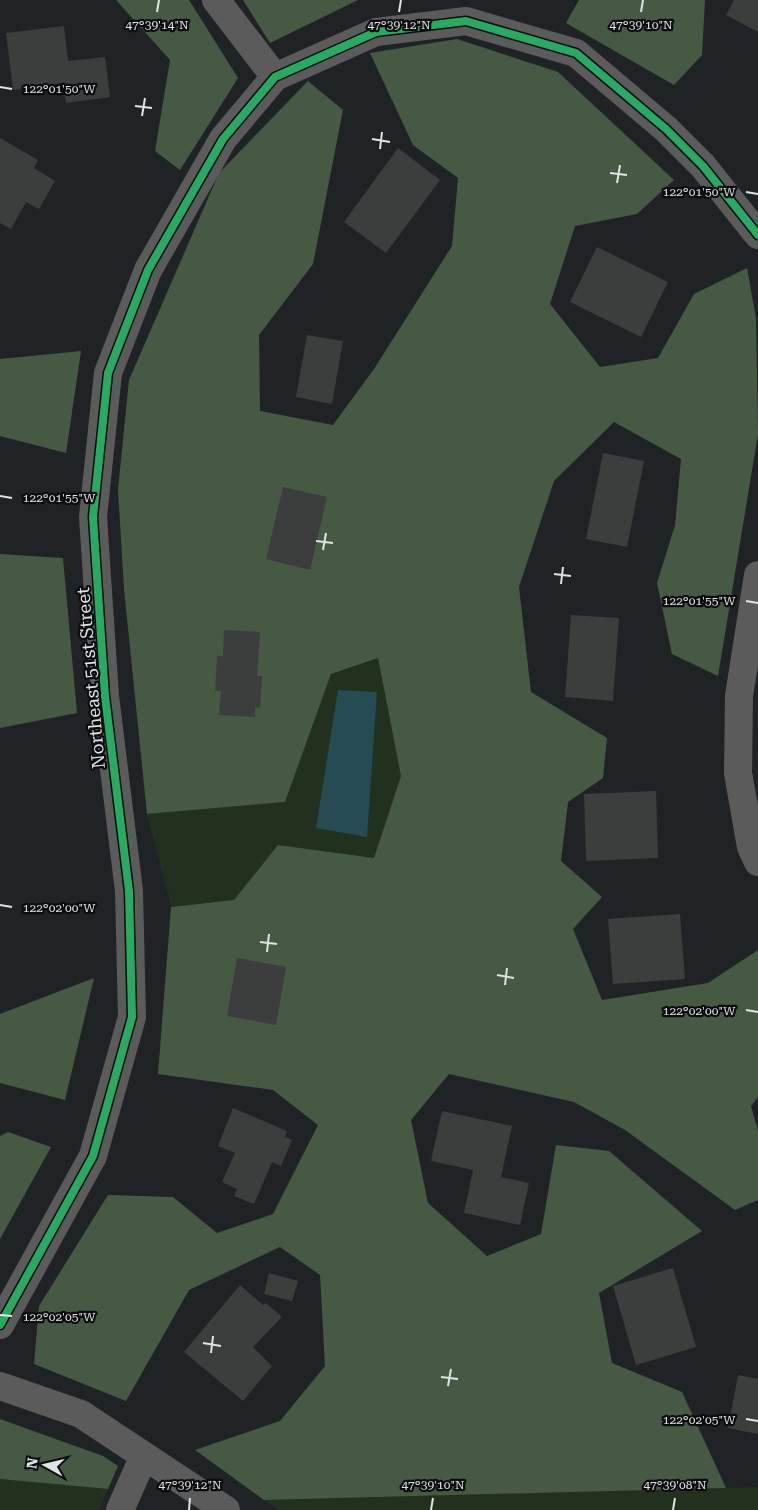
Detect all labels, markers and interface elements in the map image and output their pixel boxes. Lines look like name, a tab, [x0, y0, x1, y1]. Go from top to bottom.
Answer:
text: 47°39'14"N	[125, 18, 189, 32]
text: 47°39'12"N	[367, 18, 431, 32]
text: 47°39'10"N	[609, 18, 673, 32]
text: 122°01'50"W	[23, 82, 96, 96]
text: 122°01'50"W	[663, 185, 736, 199]
text: 122°01'55"W	[23, 491, 96, 505]
street label: Northeast 51st Street	[72, 586, 109, 770]
text: 122°01'55"W	[663, 594, 736, 608]
text: 122°02'00"W	[23, 901, 96, 915]
text: 122°02'00"W	[663, 1004, 736, 1018]
text: 122°02'05"W	[23, 1310, 96, 1324]
text: 122°02'05"W	[663, 1413, 736, 1427]
north arrow	[20, 1440, 70, 1490]
text: N	[23, 1457, 41, 1470]
text: 47°39'12"N	[158, 1478, 222, 1492]
text: 47°39'10"N	[401, 1478, 465, 1492]
text: 47°39'08"N	[643, 1478, 707, 1492]

